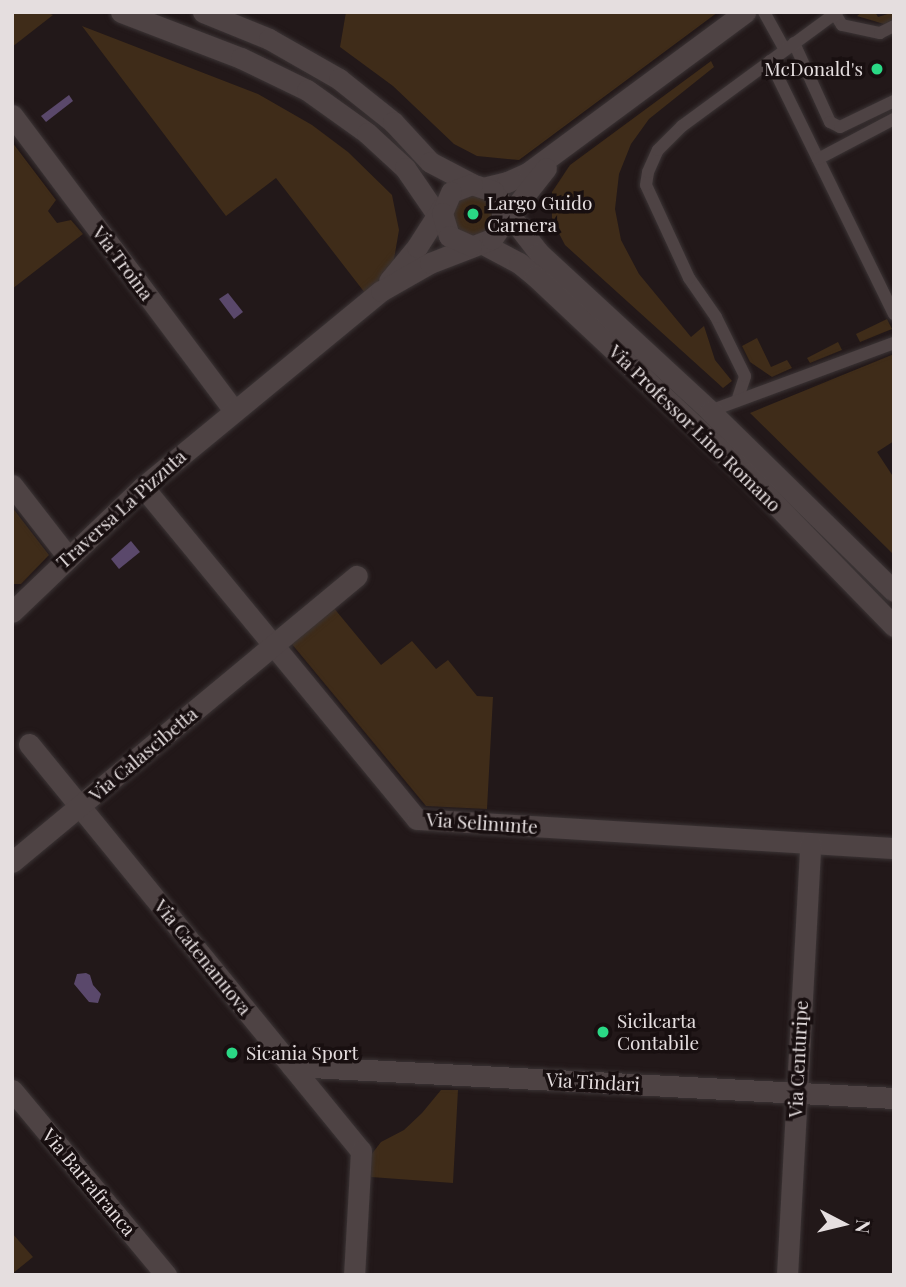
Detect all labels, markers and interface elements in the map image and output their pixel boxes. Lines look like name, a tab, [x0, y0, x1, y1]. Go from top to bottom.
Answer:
place label: McDonald's	[764, 58, 863, 80]
marker: McDonald's	[869, 61, 885, 77]
place label: Largo Guido Carnera	[487, 192, 592, 236]
marker: Largo Guido Carnera	[465, 206, 481, 222]
street label: Via Troina	[87, 221, 159, 305]
street label: Via Professor Lino Romano	[604, 340, 786, 516]
street label: Traversa La Pizzuta	[51, 445, 191, 573]
street label: Via Calascibetta	[84, 702, 202, 806]
street label: Via Selinunte	[425, 808, 539, 838]
street label: Via Catenanuova	[149, 895, 257, 1019]
street label: Via Centuripe	[784, 1000, 812, 1118]
place label: Sicilcarta Contabile	[617, 1010, 699, 1054]
marker: Sicilcarta Contabile	[595, 1024, 611, 1040]
place label: Sicania Sport	[246, 1042, 359, 1064]
marker: Sicania Sport	[224, 1045, 240, 1061]
street label: Via Tindari	[545, 1068, 641, 1096]
street label: Via Barrafranca	[37, 1124, 141, 1240]
north arrow	[808, 1189, 878, 1259]
text: N	[850, 1218, 878, 1235]

